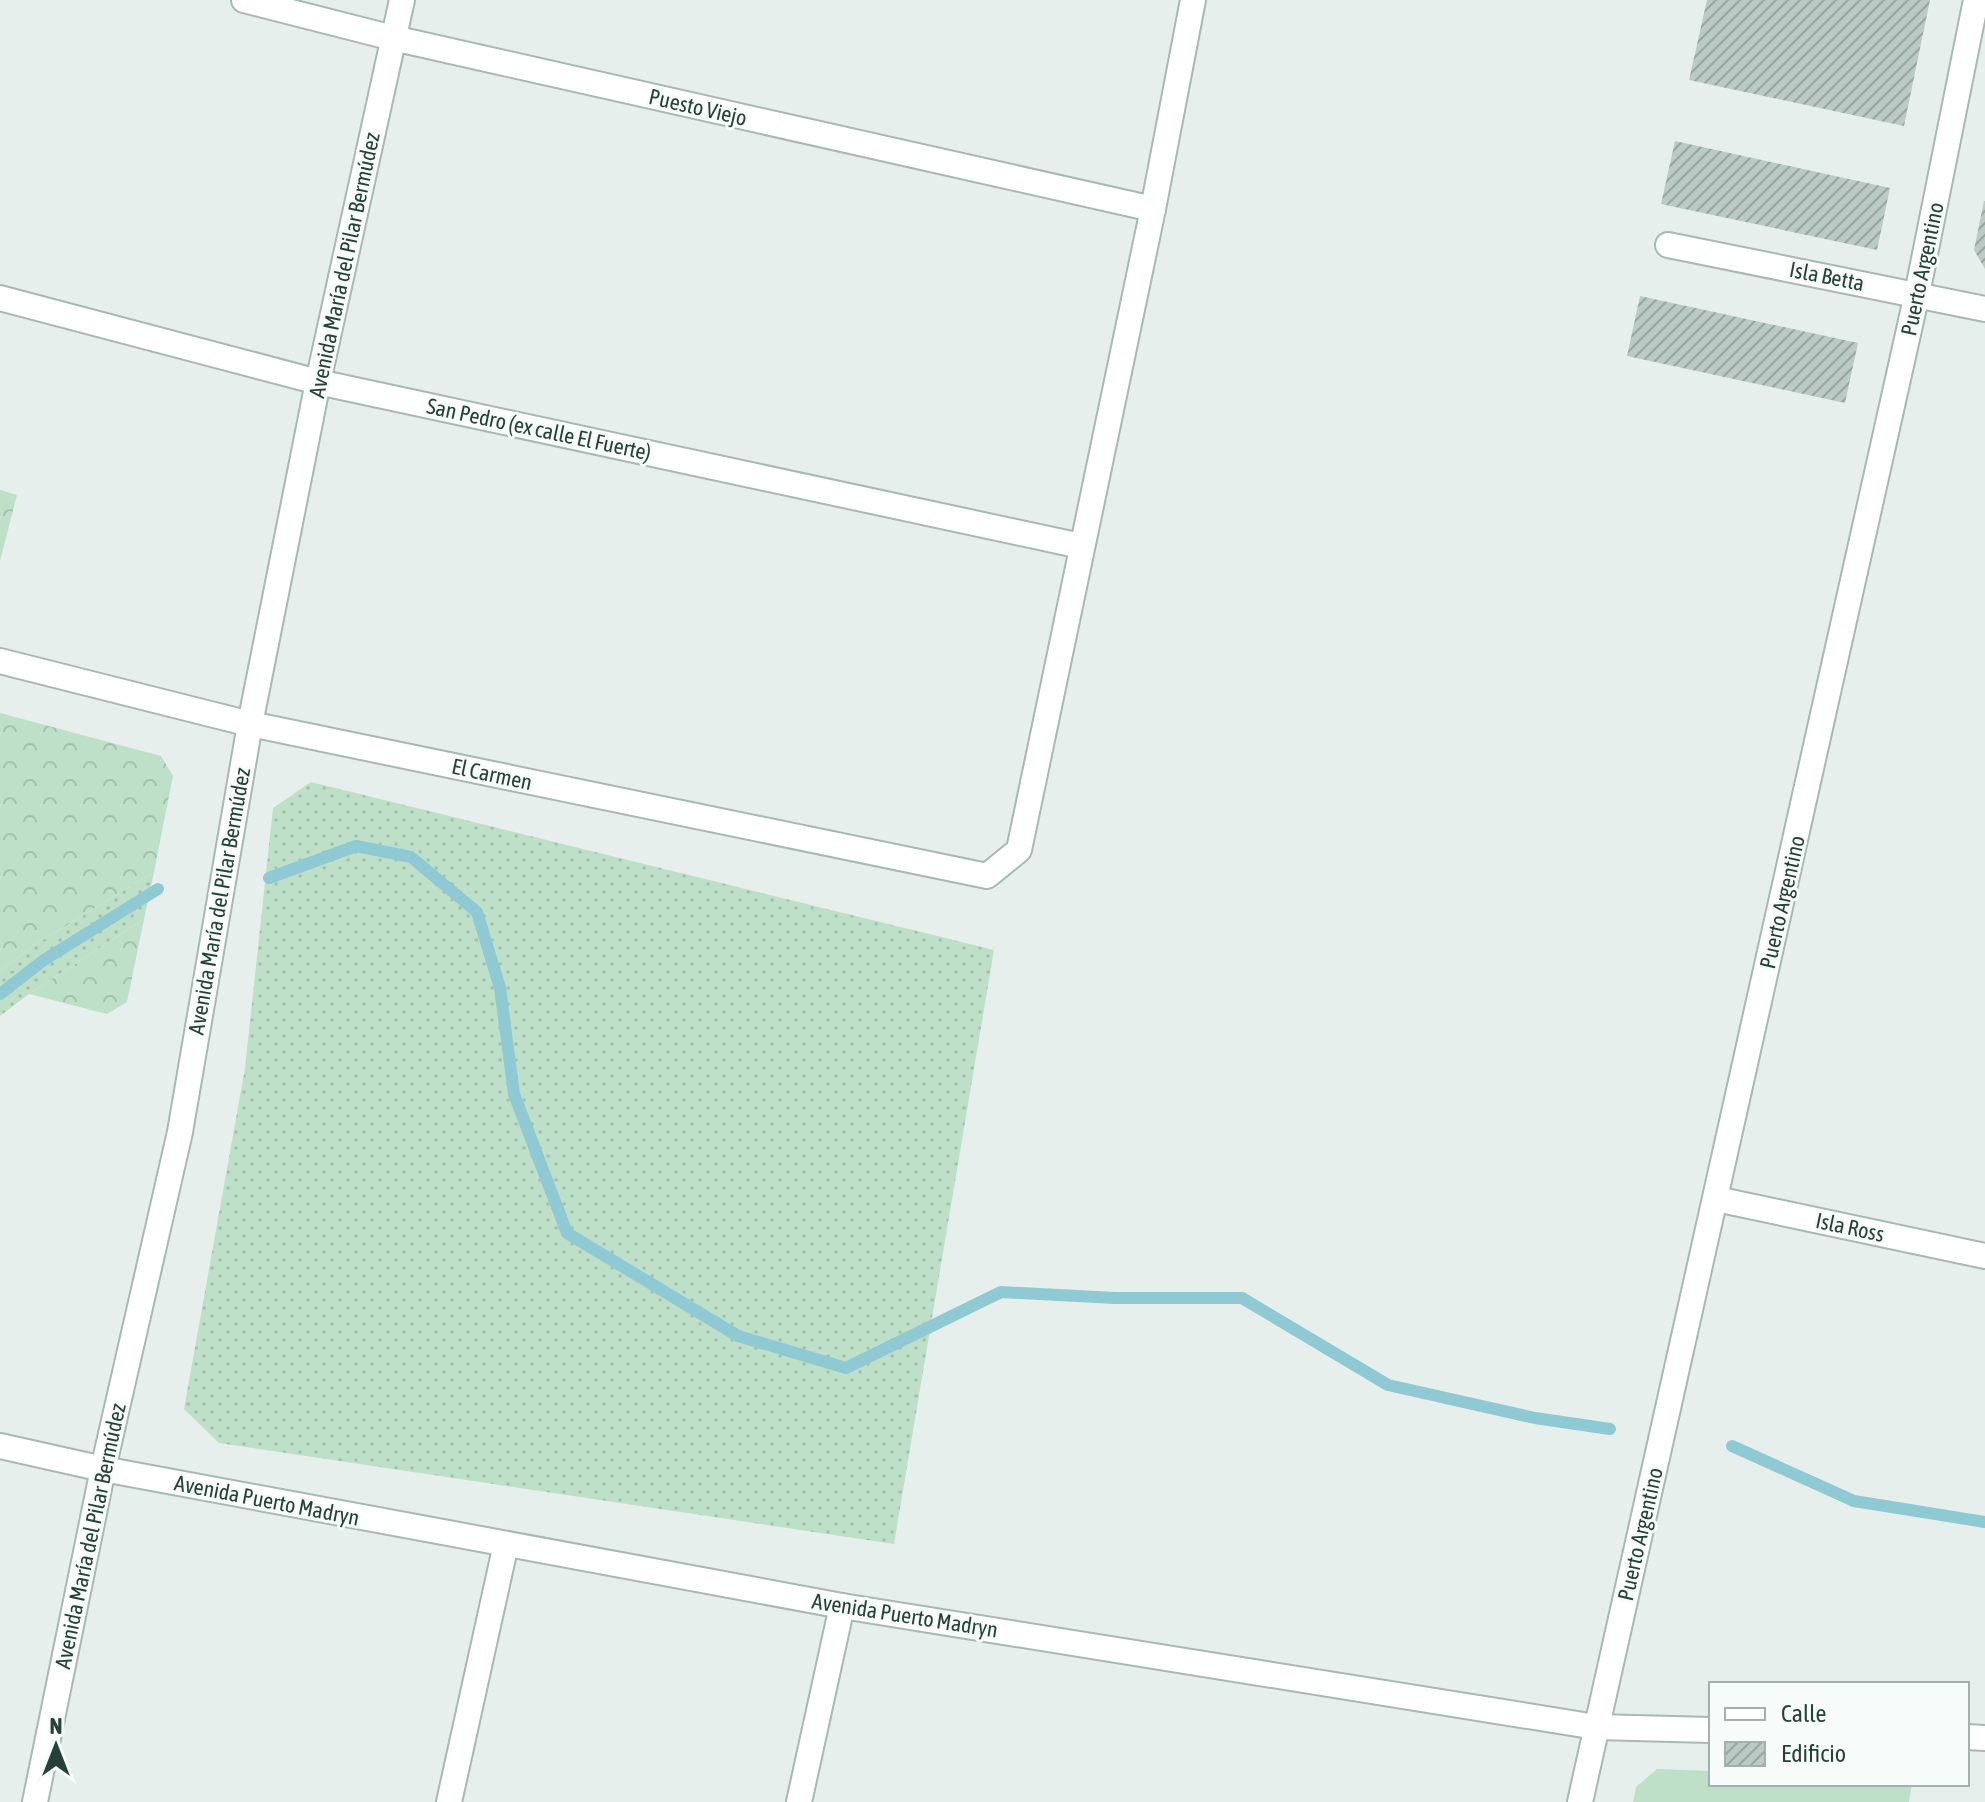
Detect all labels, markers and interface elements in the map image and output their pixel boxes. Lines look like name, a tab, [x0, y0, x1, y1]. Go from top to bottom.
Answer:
street label: Puesto Viejo	[646, 83, 750, 131]
street label: Avenida María del Pilar Bermúdez	[303, 130, 385, 400]
street label: Puerto Argentino	[1895, 200, 1949, 338]
street label: Isla Betta	[1787, 256, 1867, 296]
street label: San Pedro (ex calle El Fuerte)	[424, 393, 654, 465]
street label: El Carmen	[450, 753, 534, 795]
street label: Avenida María del Pilar Bermúdez	[183, 765, 255, 1037]
street label: Puerto Argentino	[1754, 833, 1810, 971]
street label: Isla Ross	[1813, 1207, 1887, 1247]
street label: Avenida María del Pilar Bermúdez	[49, 1401, 131, 1671]
street label: Puerto Argentino	[1612, 1465, 1668, 1603]
street label: Avenida Puerto Madryn	[172, 1469, 362, 1531]
street label: Avenida Puerto Madryn	[810, 1587, 1000, 1643]
legend	[1709, 1682, 1969, 1786]
text: Calle	[1781, 1700, 1826, 1727]
north arrow	[16, 1706, 96, 1786]
text: N	[50, 1713, 62, 1739]
text: Edificio	[1781, 1740, 1846, 1767]

